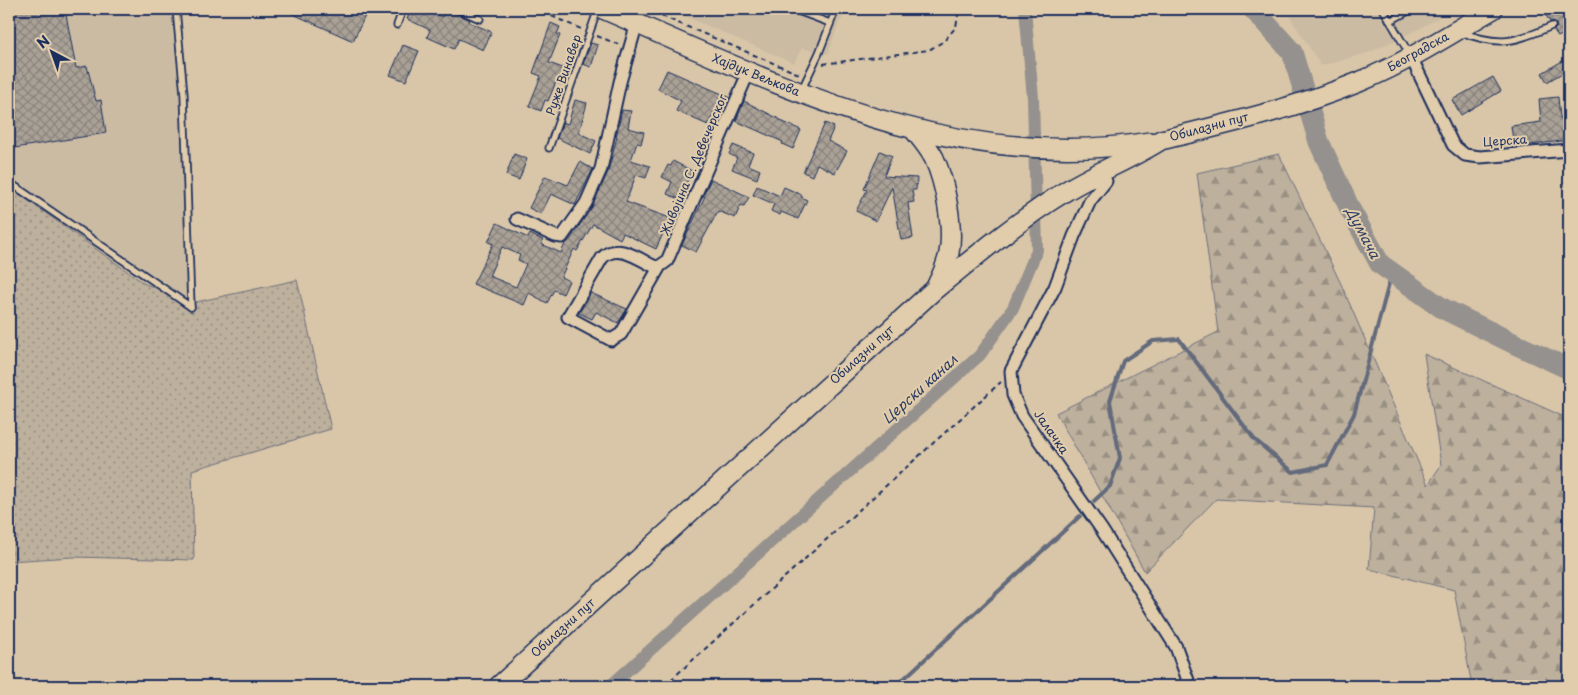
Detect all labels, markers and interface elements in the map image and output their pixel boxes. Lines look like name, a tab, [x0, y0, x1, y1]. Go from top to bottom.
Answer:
street label: Београдска	[1383, 27, 1452, 75]
north arrow	[28, 28, 78, 78]
text: N	[32, 30, 54, 53]
street label: Руже Винавер	[541, 32, 585, 118]
street label: Хајдук Вељкова	[710, 48, 803, 100]
street label: Живојина С. Девечерског	[655, 90, 731, 238]
street label: Обилазни пут	[1167, 107, 1250, 145]
street label: Церска	[1482, 129, 1528, 151]
water label: Думача	[1340, 202, 1386, 263]
street label: Обилазни пут	[825, 320, 898, 388]
water label: Церски канал	[877, 349, 962, 428]
street label: Јалачка	[1030, 406, 1074, 457]
street label: Обилазни пут	[526, 593, 599, 661]

